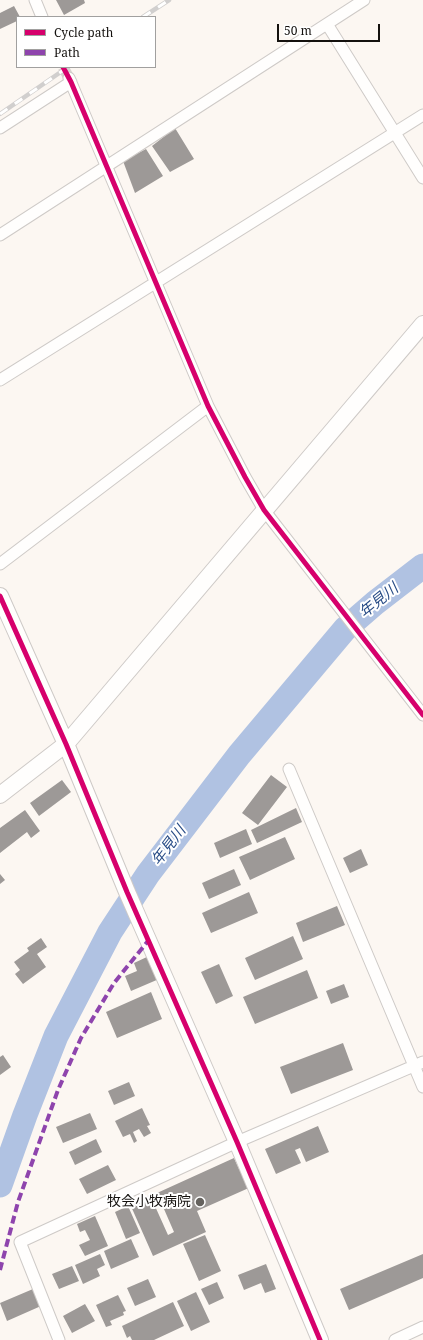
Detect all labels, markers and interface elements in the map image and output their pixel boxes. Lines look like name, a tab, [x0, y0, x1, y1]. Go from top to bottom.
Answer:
legend	[16, 16, 156, 68]
scale bar	[279, 16, 382, 42]
text: 50 m	[284, 22, 312, 39]
text: Cycle path	[54, 24, 113, 41]
text: Path	[54, 44, 80, 61]
water label: 年見川	[356, 580, 402, 622]
water label: 年見川	[148, 823, 190, 869]
place label: 牧会小牧病院	[107, 1194, 191, 1210]
marker: 牧会小牧病院	[194, 1196, 206, 1208]

